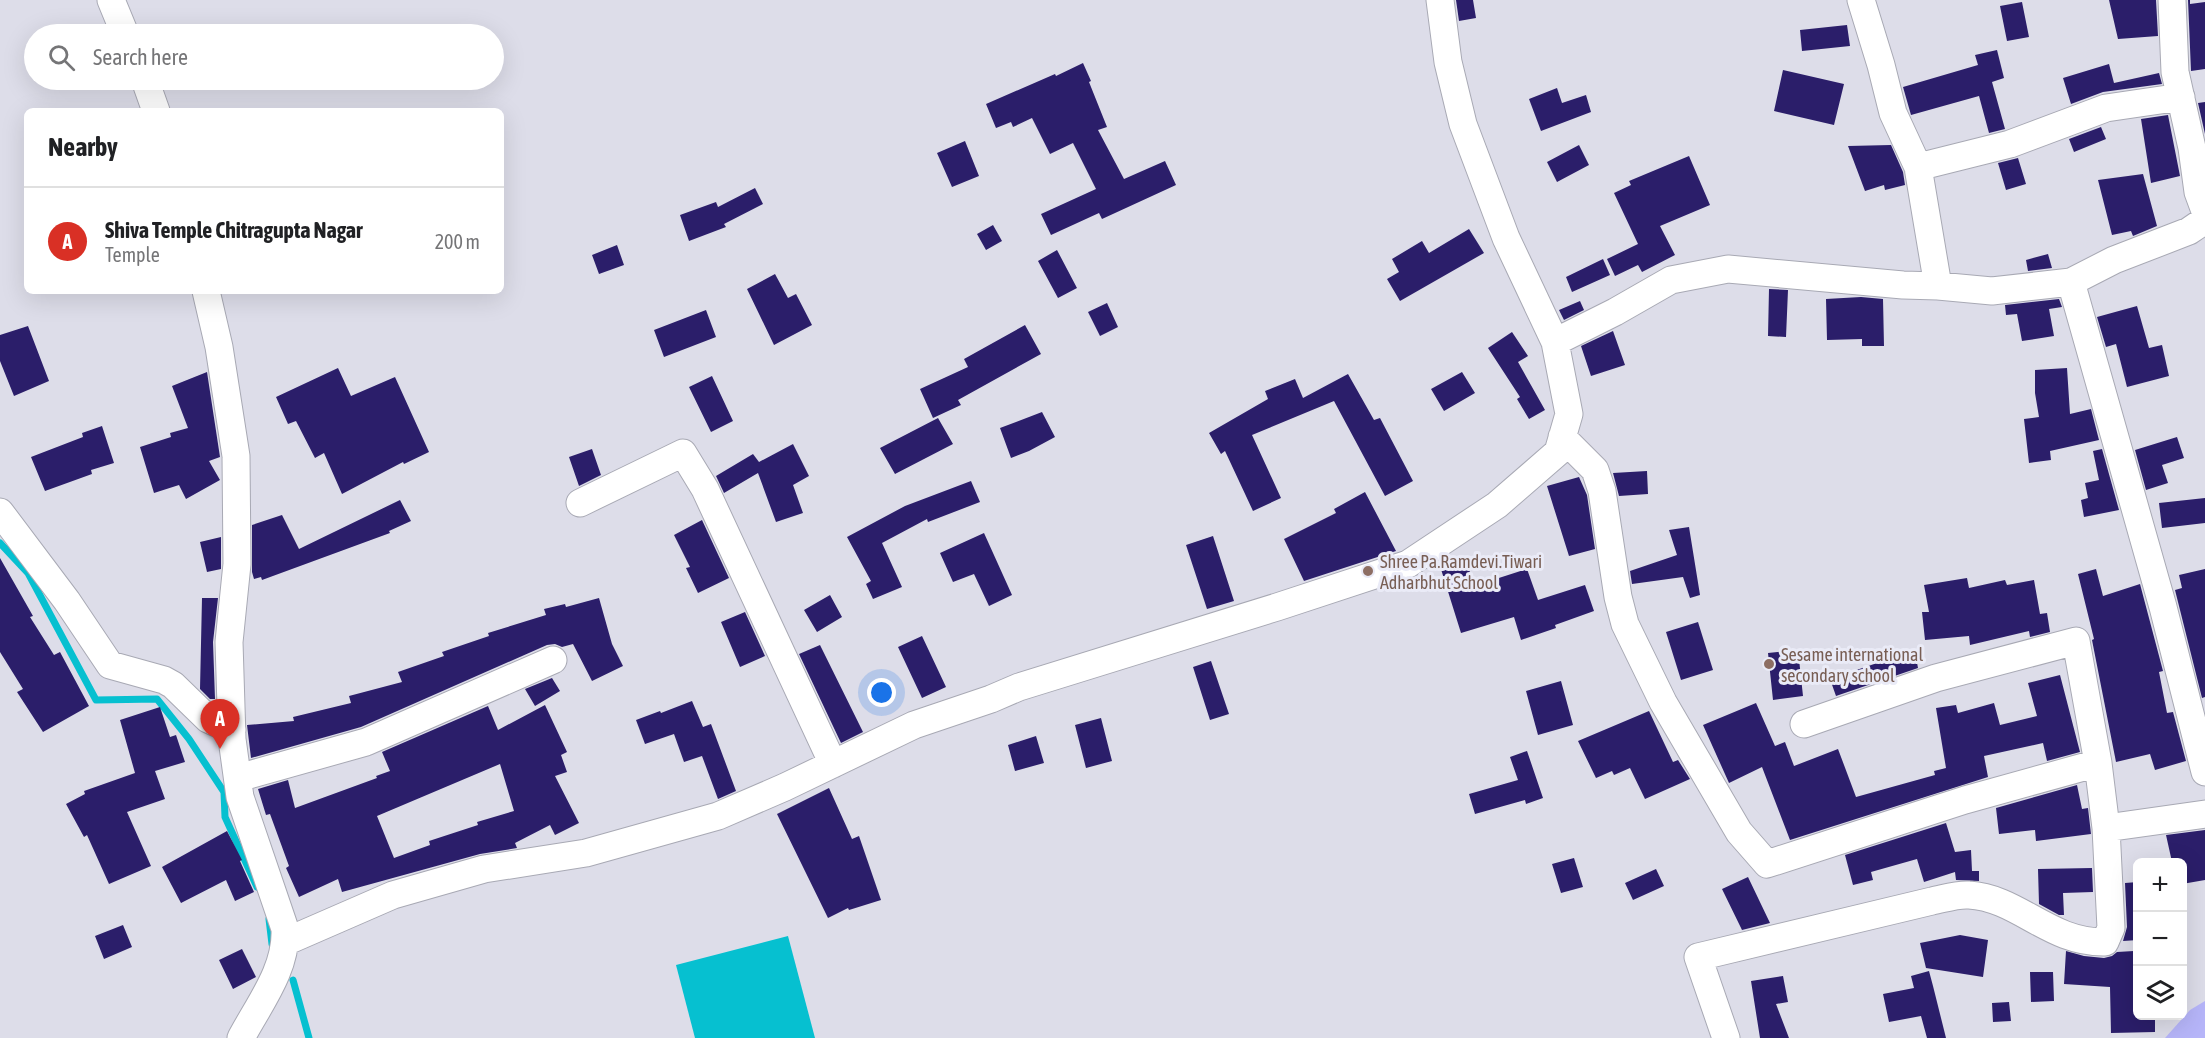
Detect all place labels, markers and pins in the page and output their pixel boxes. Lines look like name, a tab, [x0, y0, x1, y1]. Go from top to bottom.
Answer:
place label: Shree Pa.Ramdevi.Tiwari Adharbhut School	[1380, 551, 1542, 593]
marker: Shree Pa.Ramdevi.Tiwari Adharbhut School	[1361, 564, 1375, 578]
place label: Sesame international secondary school	[1781, 644, 1923, 686]
marker: Sesame international secondary school	[1762, 657, 1776, 671]
pin: A	[200, 700, 240, 749]

